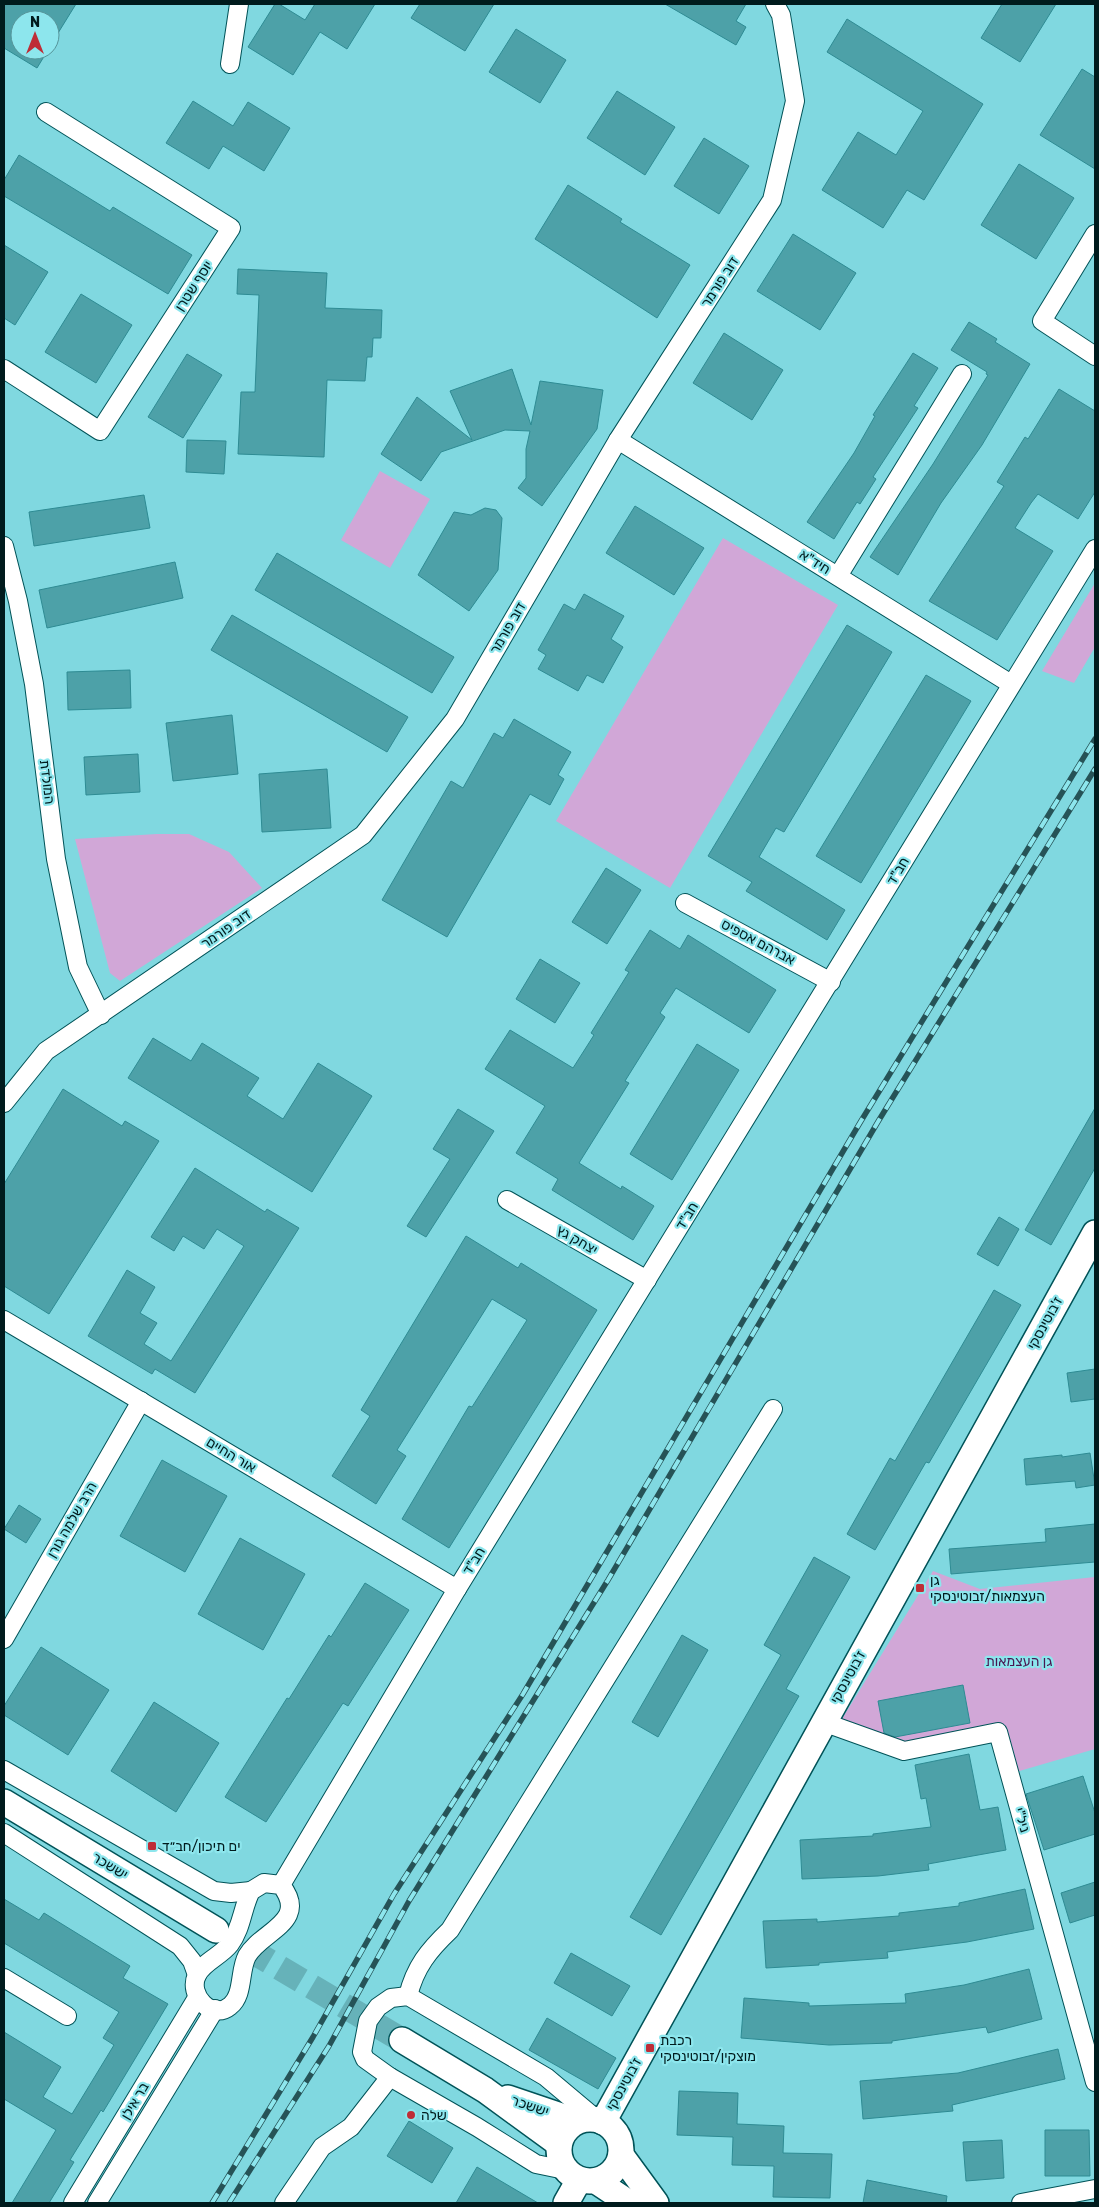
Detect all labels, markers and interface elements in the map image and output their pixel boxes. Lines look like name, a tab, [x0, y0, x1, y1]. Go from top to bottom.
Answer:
north arrow	[10, 10, 60, 60]
text: N	[30, 14, 40, 31]
street label: דוב פורמר	[697, 253, 743, 311]
street label: יוסף שטרן	[171, 258, 217, 314]
street label: חיד"א	[796, 546, 834, 578]
street label: דוב פורמר	[486, 599, 530, 657]
street label: המולדת	[36, 759, 58, 805]
street label: חב"ד	[883, 854, 913, 888]
street label: דוב פורמר	[198, 906, 254, 952]
street label: אברהם אספיס	[718, 915, 798, 969]
street label: חב"ד	[672, 1199, 702, 1233]
street label: יצחק גץ	[553, 1222, 601, 1258]
street label: ז'בוטינסקי	[1024, 1294, 1066, 1352]
street label: אור החיים	[203, 1434, 259, 1476]
street label: הרב שלמה גורן	[43, 1479, 101, 1561]
street label: חב"ד	[459, 1544, 489, 1578]
place label: גן העצמאות/זבוטינסקי	[930, 1572, 1045, 1605]
marker: גן העצמאות/זבוטינסקי	[914, 1582, 926, 1594]
street label: ז'בוטינסקי	[827, 1648, 869, 1706]
park label: גן העצמאות	[986, 1653, 1053, 1670]
street label: ניל"י	[1010, 1806, 1034, 1835]
place label: ים תיכון/חב״ד	[162, 1838, 240, 1855]
marker: ים תיכון/חב״ד	[146, 1840, 158, 1852]
street label: יששכר	[89, 1849, 131, 1883]
place label: רכבת מוצקין/זבוטינסקי	[660, 2032, 756, 2065]
marker: רכבת מוצקין/זבוטינסקי	[644, 2042, 656, 2054]
street label: ז'בוטינסקי	[603, 2055, 645, 2113]
street label: בר אילן	[117, 2079, 153, 2123]
street label: יששכר	[509, 2092, 551, 2120]
place label: שלה	[421, 2107, 447, 2124]
marker: שלה	[405, 2109, 417, 2121]

